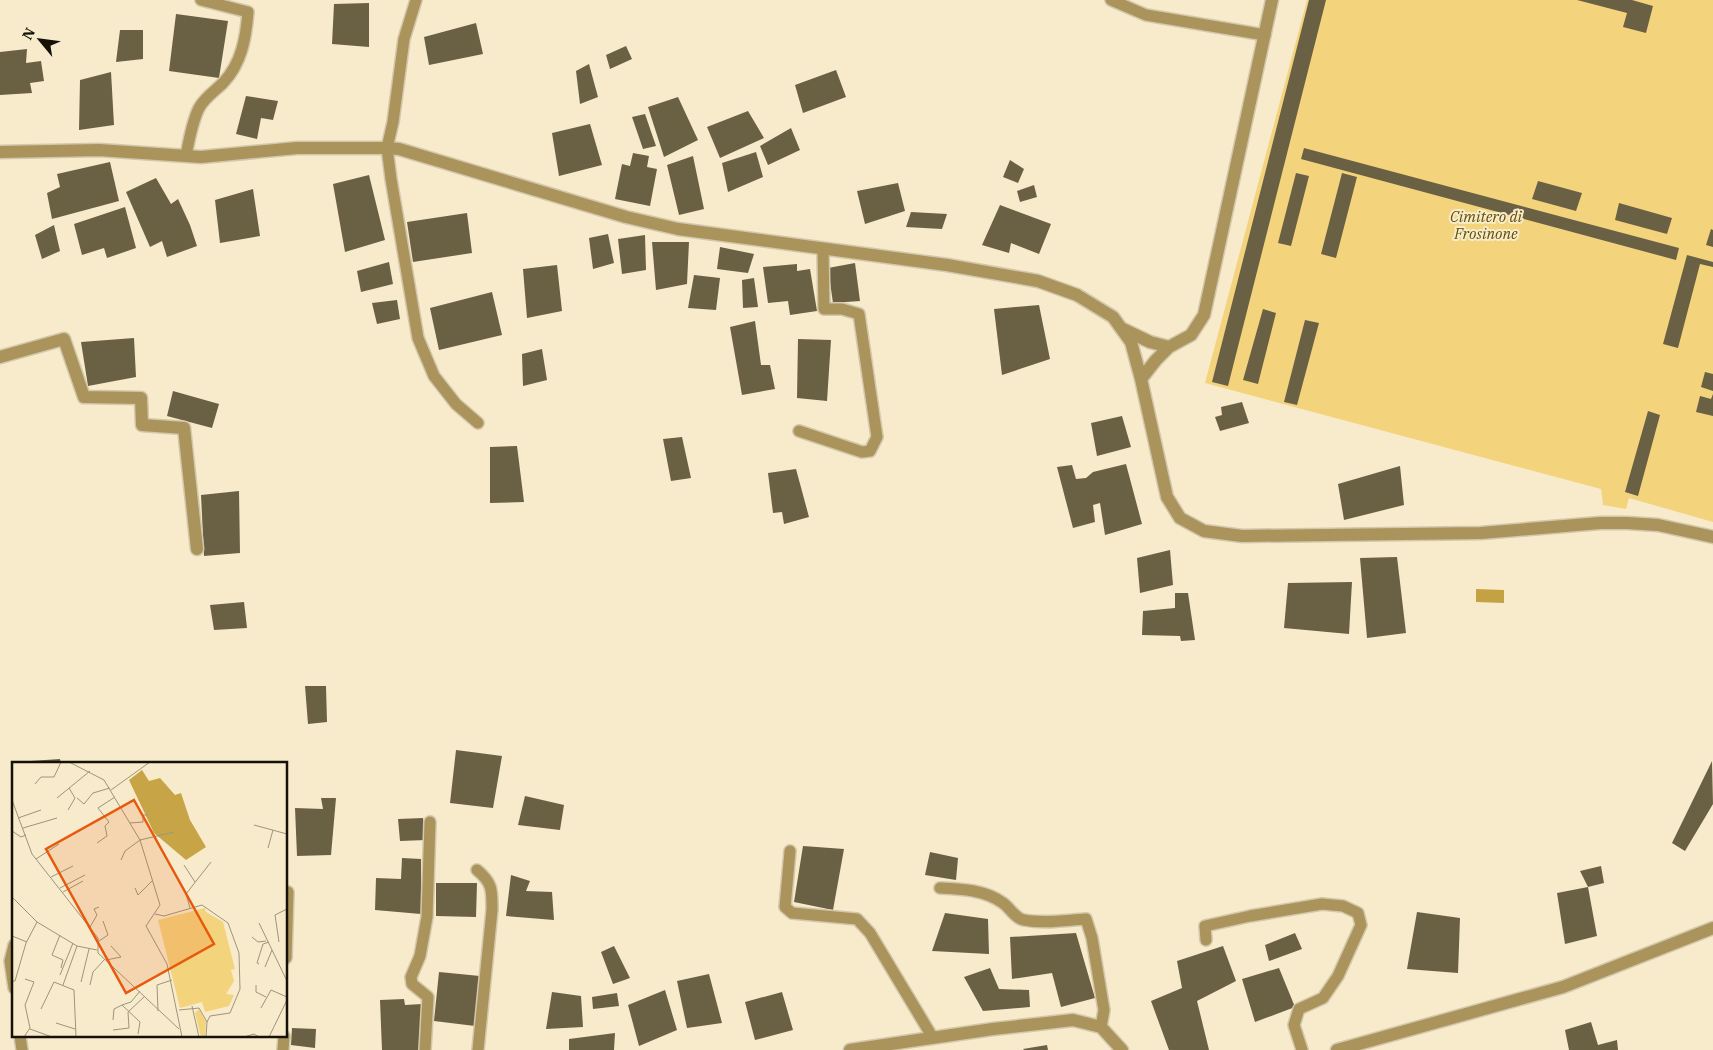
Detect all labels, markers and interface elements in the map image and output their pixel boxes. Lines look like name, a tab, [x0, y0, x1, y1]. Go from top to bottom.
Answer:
north arrow	[15, 15, 65, 65]
text: N	[18, 24, 39, 43]
park label: Cimitero di Frosinone	[1450, 207, 1523, 243]
inset map	[12, 762, 288, 1038]

